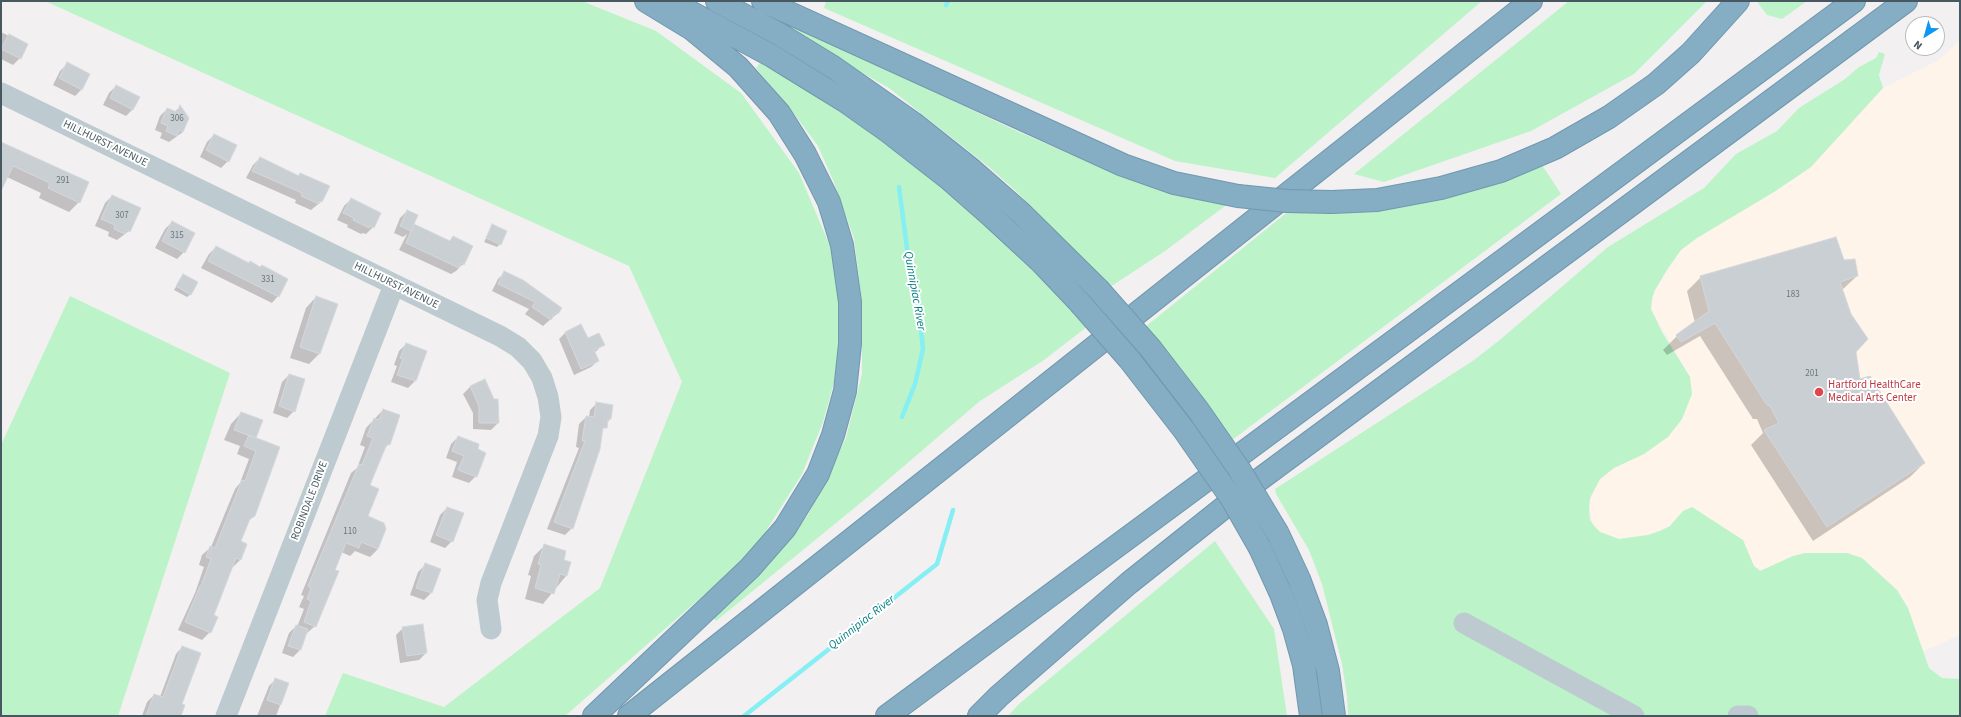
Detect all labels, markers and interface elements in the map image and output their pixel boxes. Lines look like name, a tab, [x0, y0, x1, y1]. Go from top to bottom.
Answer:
north arrow	[1905, 16, 1945, 56]
text: N	[1911, 37, 1926, 53]
house number: 306	[170, 114, 184, 124]
street label: HILLHURST AVENUE	[61, 118, 149, 170]
house number: 291	[56, 176, 70, 186]
house number: 307	[115, 211, 129, 221]
house number: 315	[170, 231, 184, 241]
water label: Quinnipiac River	[900, 250, 928, 332]
street label: HILLHURST AVENUE	[352, 260, 440, 312]
house number: 331	[261, 275, 275, 285]
house number: 183	[1786, 290, 1800, 300]
house number: 201	[1805, 369, 1819, 379]
place label: Hartford HealthCare Medical Arts Center	[1828, 379, 1921, 405]
marker: Hartford HealthCare Medical Arts Center	[1813, 386, 1825, 398]
street label: ROBINDALE DRIVE	[289, 460, 331, 542]
house number: 110	[343, 527, 357, 537]
water label: Quinnipiac River	[826, 593, 898, 653]

